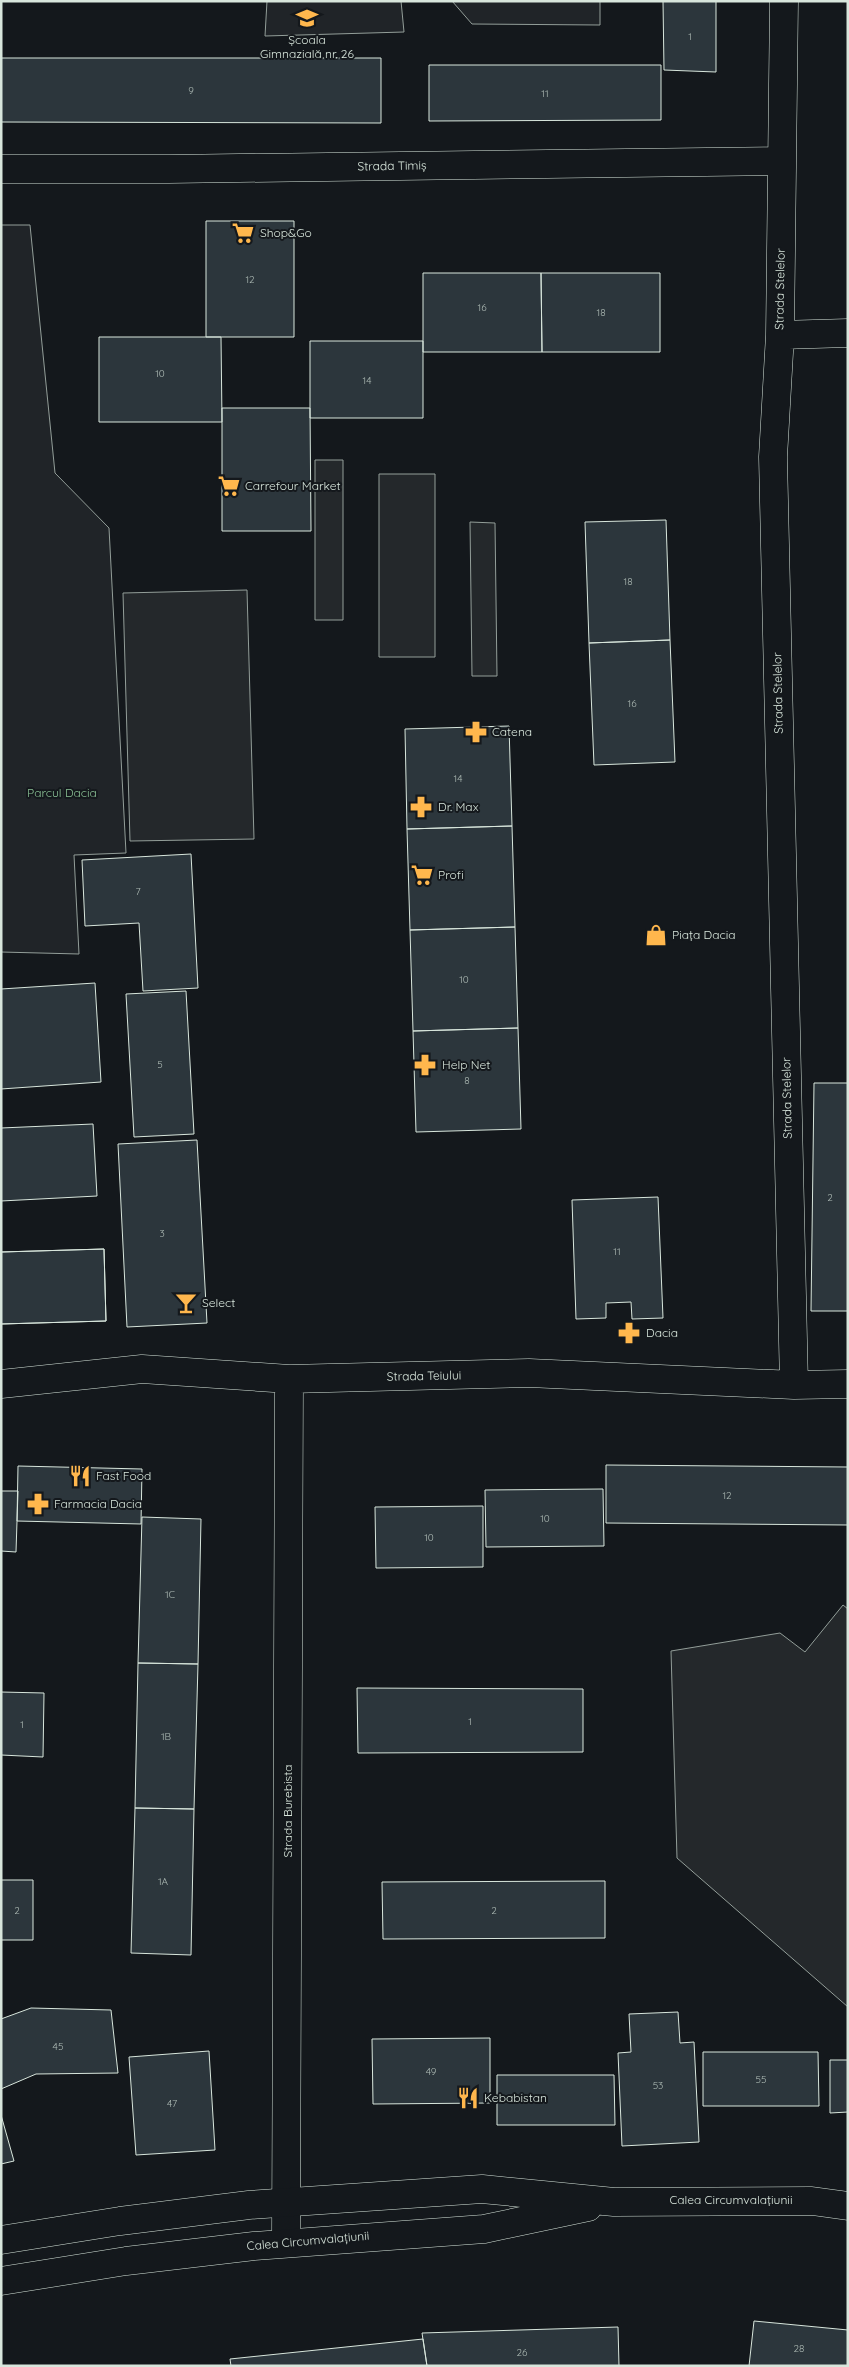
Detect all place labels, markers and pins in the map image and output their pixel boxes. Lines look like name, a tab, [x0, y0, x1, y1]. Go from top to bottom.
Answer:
school or university icon: Școala Gimnazială nr. 26	[294, 5, 320, 31]
place label: Școala Gimnazială nr. 26	[260, 32, 354, 61]
supermarket icon: Shop&Go	[230, 220, 256, 246]
place label: Shop&Go	[260, 225, 312, 240]
supermarket icon: Carrefour Market	[216, 473, 242, 499]
place label: Carrefour Market	[245, 478, 341, 493]
pharmacy icon: Catena	[463, 719, 489, 745]
place label: Catena	[492, 724, 532, 739]
pharmacy icon: Dr. Max	[408, 794, 434, 820]
place label: Dr. Max	[438, 799, 479, 814]
supermarket icon: Profi	[409, 862, 435, 888]
place label: Profi	[438, 867, 464, 882]
shop icon: Piața Dacia	[643, 922, 669, 948]
place label: Piața Dacia	[672, 927, 736, 942]
pharmacy icon: Help Net	[412, 1052, 438, 1078]
place label: Help Net	[442, 1057, 490, 1072]
bar icon: Select	[173, 1290, 199, 1316]
place label: Select	[202, 1295, 235, 1310]
pharmacy icon: Dacia	[616, 1320, 642, 1346]
place label: Dacia	[646, 1325, 678, 1340]
restaurant icon: Fast Food	[67, 1463, 93, 1489]
place label: Fast Food	[96, 1468, 151, 1483]
pharmacy icon: Farmacia Dacia	[25, 1491, 51, 1517]
place label: Farmacia Dacia	[54, 1496, 142, 1511]
restaurant icon: Kebabistan	[455, 2085, 481, 2111]
place label: Kebabistan	[484, 2090, 547, 2105]

